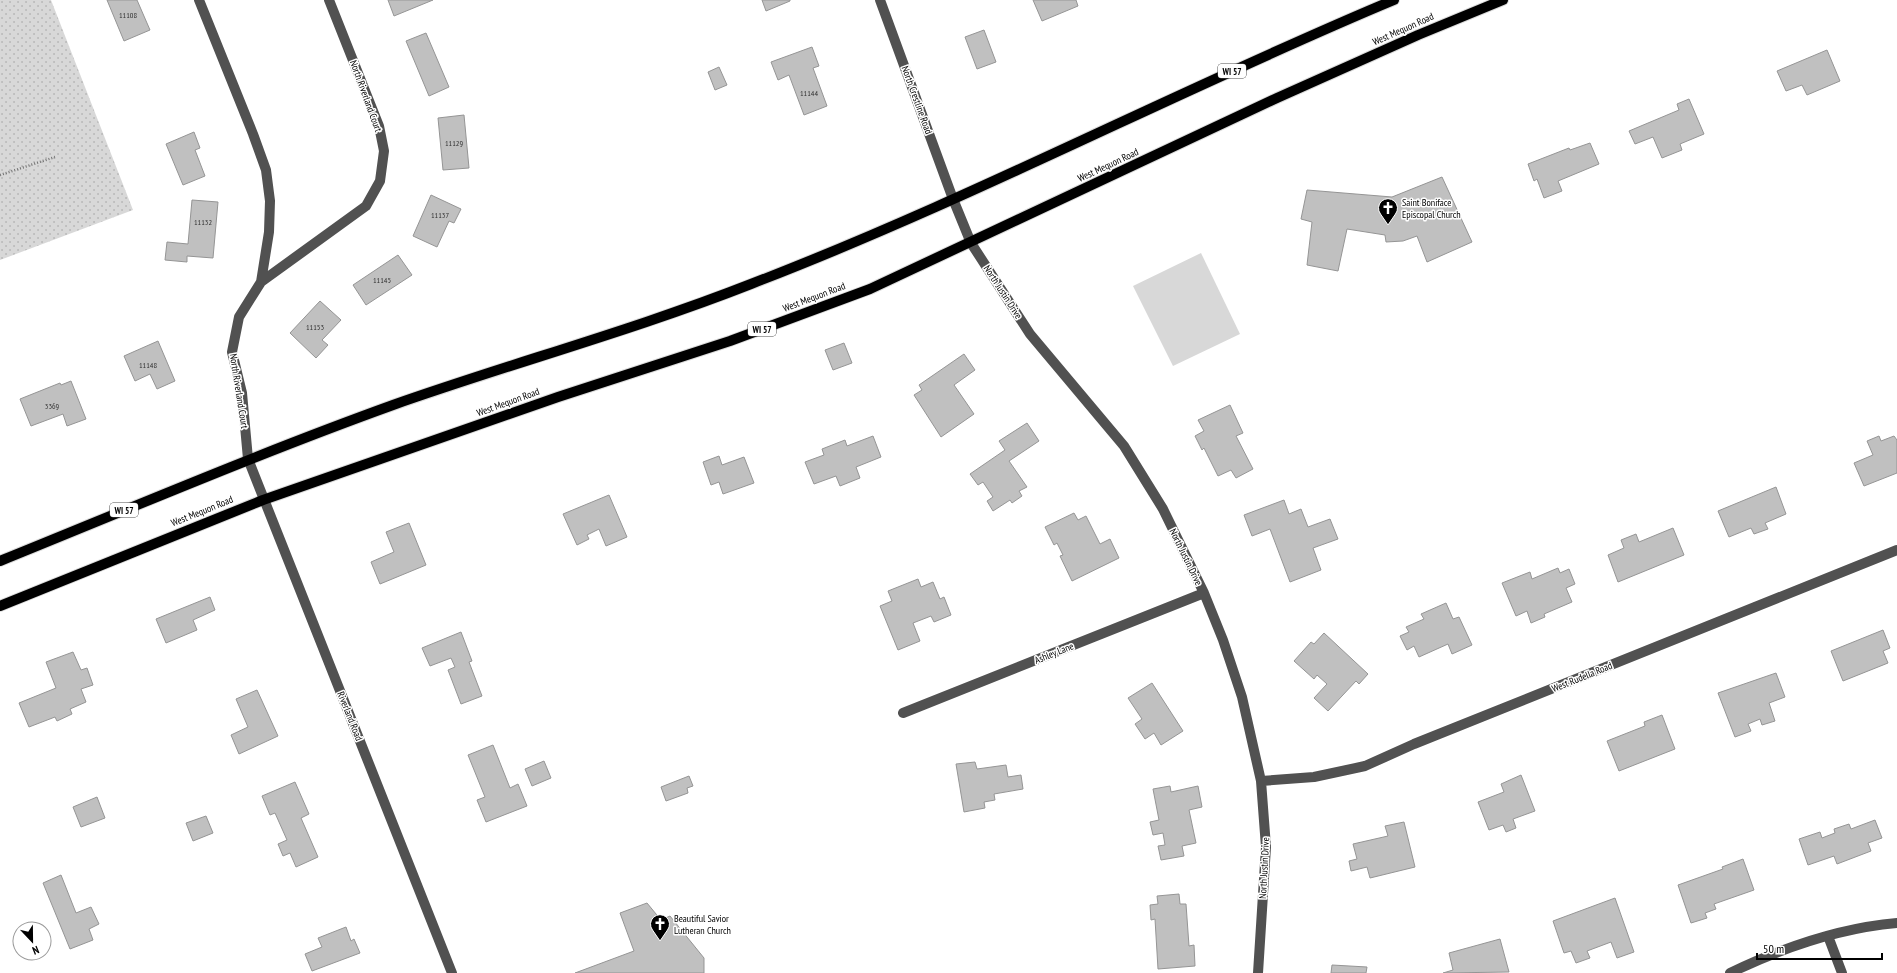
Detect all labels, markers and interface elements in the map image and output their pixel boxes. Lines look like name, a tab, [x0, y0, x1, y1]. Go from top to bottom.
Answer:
house number: 11108	[119, 10, 137, 20]
street label: West Mequon Road	[1370, 10, 1436, 48]
street label: North Riverland Court	[347, 58, 385, 134]
street label: North Crestline Road	[899, 64, 935, 136]
road number: WI 57	[1218, 64, 1246, 78]
house number: 11144	[800, 88, 818, 98]
house number: 11129	[445, 138, 463, 148]
street label: West Mequon Road	[1075, 145, 1141, 185]
place label: Saint Boniface Episcopal Church	[1402, 196, 1461, 221]
church icon: Saint Boniface Episcopal Church	[1377, 197, 1399, 225]
house number: 11137	[431, 210, 449, 220]
house number: 11132	[194, 217, 212, 227]
street label: North Justin Drive	[981, 263, 1025, 321]
house number: 11145	[373, 275, 391, 285]
street label: West Mequon Road	[781, 279, 847, 315]
house number: 11153	[306, 322, 324, 332]
road number: WI 57	[748, 322, 776, 336]
street label: North Riverland Court	[227, 353, 251, 430]
house number: 11148	[139, 360, 157, 370]
street label: West Mequon Road	[475, 385, 541, 419]
house number: 3369	[45, 401, 60, 411]
street label: West Mequon Road	[169, 493, 235, 529]
road number: WI 57	[110, 503, 138, 517]
street label: North Justin Drive	[1167, 526, 1205, 588]
street label: Ashley Lane	[1033, 639, 1075, 667]
street label: West Rudella Road	[1550, 659, 1614, 695]
street label: Riverland Road	[334, 689, 366, 743]
street label: North Justin Drive	[1256, 837, 1272, 899]
place label: Beautiful Savior Lutheran Church	[674, 912, 731, 937]
church icon: Beautiful Savior Lutheran Church	[649, 913, 671, 941]
north arrow	[12, 921, 52, 961]
scale bar	[1757, 935, 1882, 961]
text: 50 m	[1763, 941, 1784, 956]
text: N	[30, 943, 41, 958]

